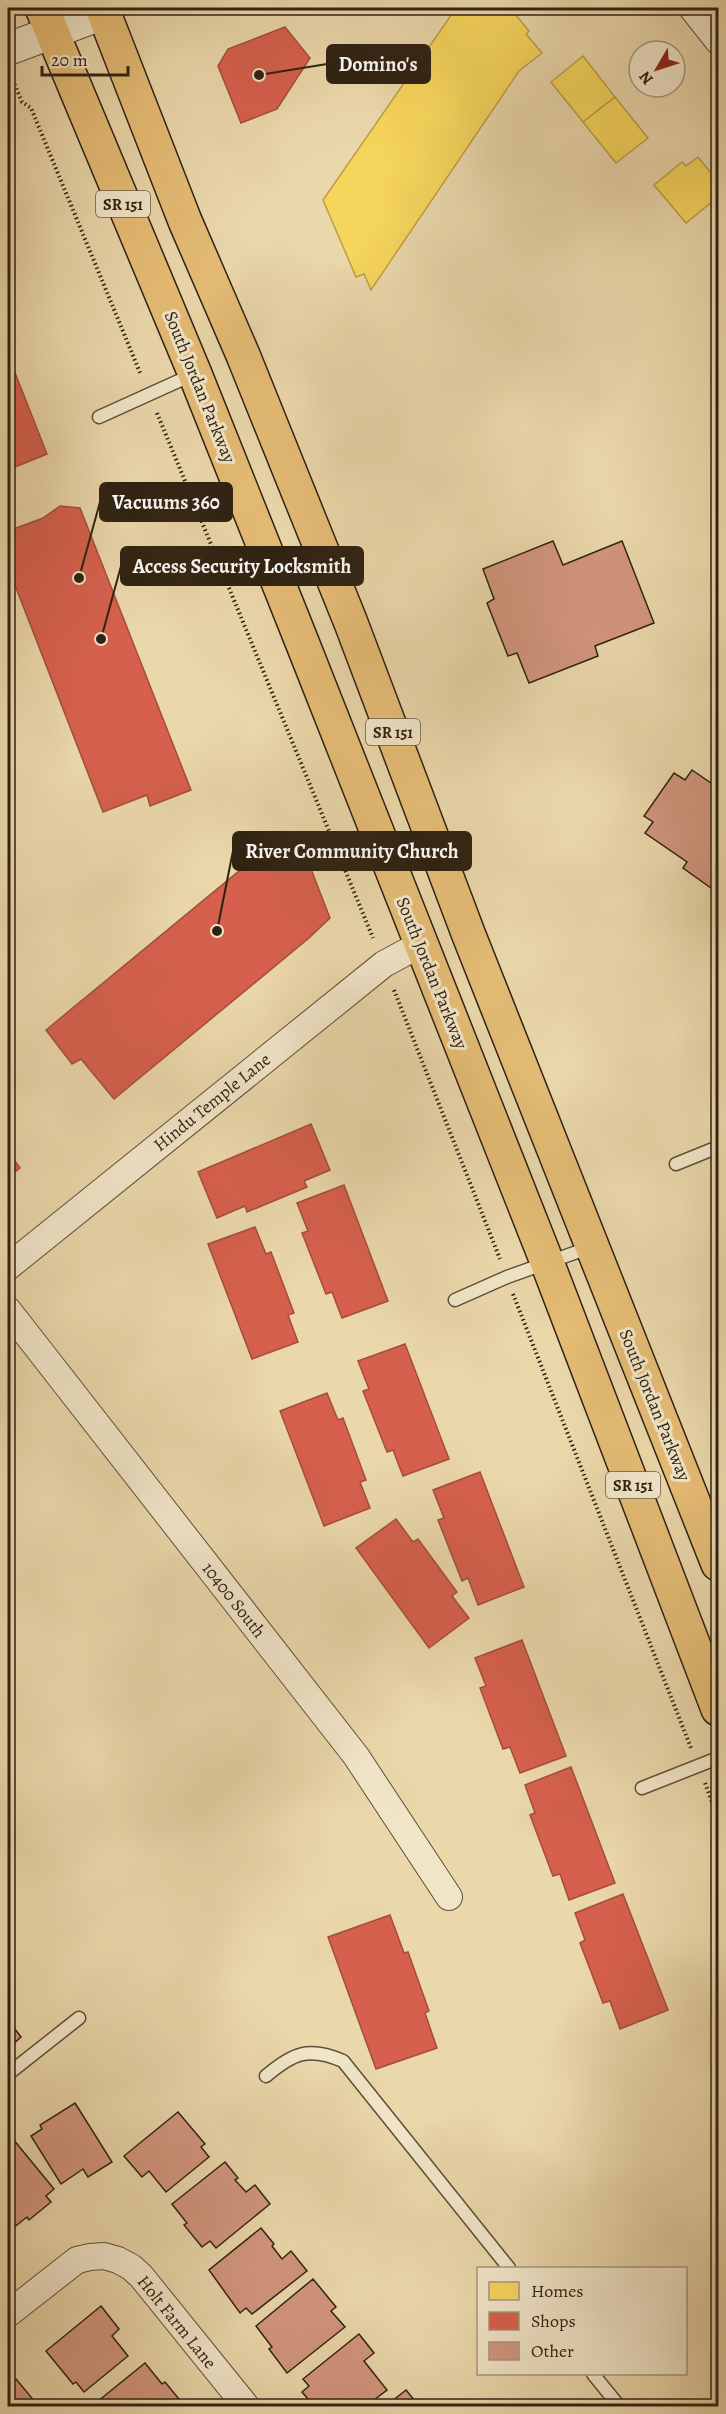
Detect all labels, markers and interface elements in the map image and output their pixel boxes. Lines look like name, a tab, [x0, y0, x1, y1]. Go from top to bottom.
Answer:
scale bar	[42, 39, 128, 77]
north arrow	[627, 39, 687, 99]
callout: Domino's	[327, 45, 430, 83]
text: 20 m	[51, 48, 88, 72]
text: Domino's	[338, 51, 418, 78]
text: N	[634, 66, 658, 89]
road number: SR 151	[96, 191, 150, 217]
street label: South Jordan Parkway	[159, 308, 242, 467]
callout: Vacuums 360	[100, 483, 232, 521]
text: Vacuums 360	[111, 489, 220, 516]
callout: Access Security Locksmith	[121, 547, 363, 585]
text: Access Security Locksmith	[132, 553, 351, 580]
road number: SR 151	[366, 719, 420, 745]
callout: River Community Church	[233, 832, 471, 870]
text: River Community Church	[245, 838, 459, 865]
street label: South Jordan Parkway	[391, 894, 474, 1053]
street label: Hindu Temple Lane	[148, 1047, 276, 1157]
street label: South Jordan Parkway	[614, 1326, 697, 1485]
road number: SR 151	[606, 1472, 660, 1498]
street label: 10400 South	[197, 1557, 271, 1643]
legend	[477, 2267, 687, 2375]
street label: Holt Farm Lane	[132, 2270, 222, 2374]
text: Homes	[531, 2279, 583, 2303]
text: Shops	[531, 2309, 576, 2333]
text: Other	[531, 2339, 574, 2363]

